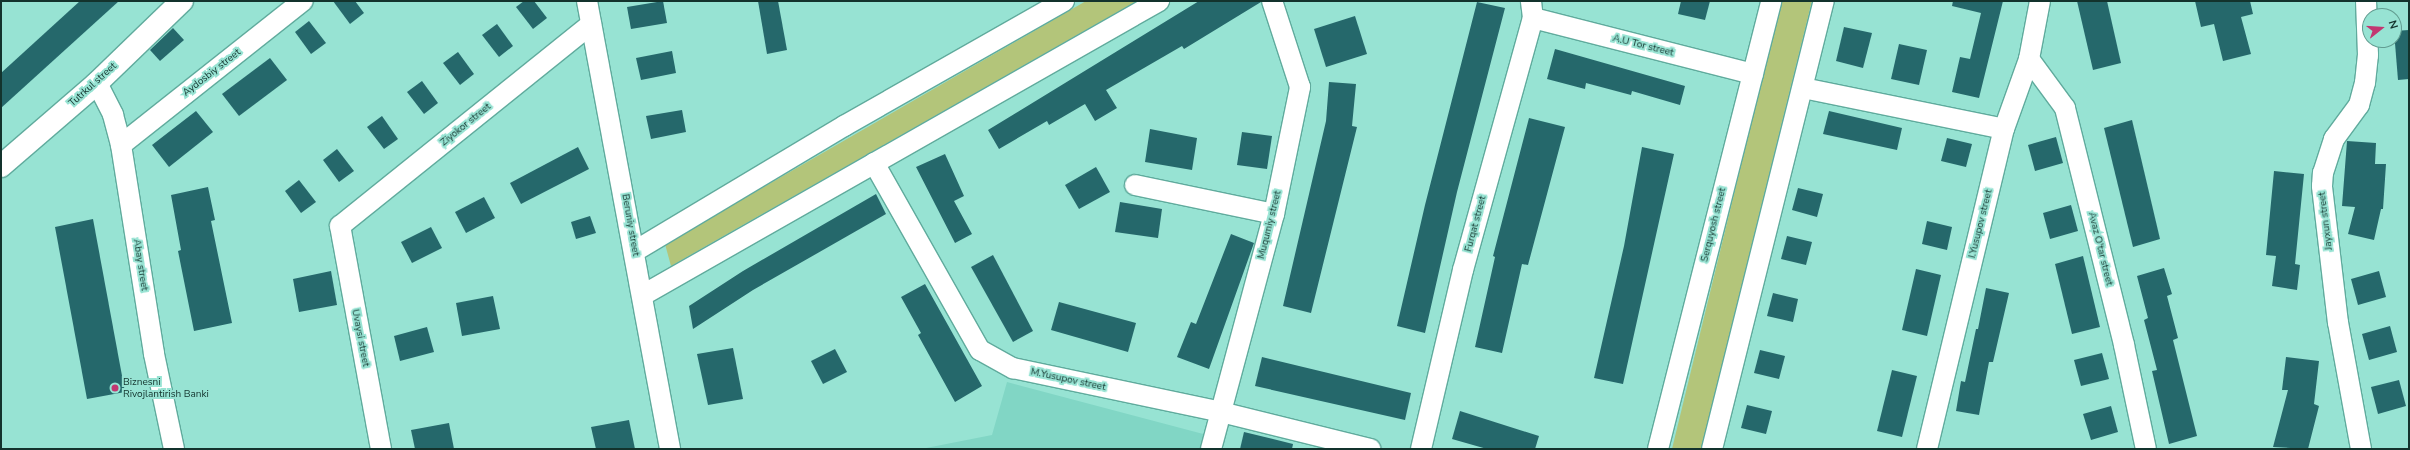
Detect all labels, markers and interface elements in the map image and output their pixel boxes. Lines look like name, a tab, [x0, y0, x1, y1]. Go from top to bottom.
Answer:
north arrow	[2362, 8, 2402, 48]
text: N	[2385, 19, 2401, 31]
street label: A.U Tor street	[1611, 33, 1675, 59]
street label: Aydosbiy street	[181, 47, 243, 99]
street label: Tutrkul street	[67, 60, 119, 110]
street label: Ziyokor street	[438, 101, 494, 149]
street label: Serquyosh street	[1699, 187, 1729, 263]
street label: I.Yusupov street	[1967, 188, 1995, 260]
street label: Muqumiy street	[1256, 190, 1284, 260]
street label: Jayxun street	[2316, 191, 2336, 251]
street label: Beruniy street	[619, 193, 641, 257]
street label: Furqat street	[1463, 195, 1489, 253]
street label: Avaz O'tar street	[2085, 211, 2115, 287]
street label: Abay street	[130, 238, 150, 292]
street label: Uvaysi street	[349, 308, 371, 368]
street label: M.Yusupov street	[1029, 366, 1107, 394]
place label: Biznesni Rivojlantirish Banki	[123, 376, 209, 400]
marker: Biznesni Rivojlantirish Banki	[110, 383, 120, 393]

